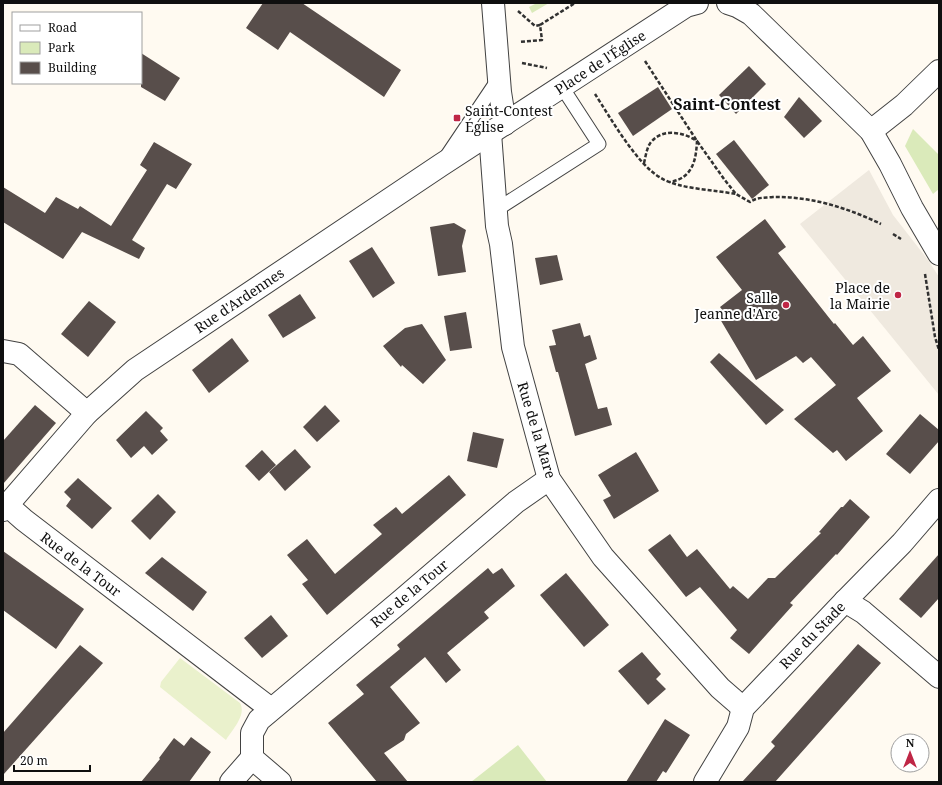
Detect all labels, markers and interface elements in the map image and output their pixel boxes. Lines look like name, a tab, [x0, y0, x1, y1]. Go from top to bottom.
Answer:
legend	[12, 12, 142, 84]
text: Road	[48, 19, 78, 36]
street label: Place de l'Église	[551, 26, 649, 98]
text: Park	[48, 39, 76, 56]
text: Building	[48, 59, 97, 76]
district label: Saint-Contest	[673, 93, 781, 115]
place label: Saint-Contest Église	[465, 101, 553, 136]
marker: Saint-Contest Église	[452, 113, 462, 123]
street label: Rue d'Ardennes	[190, 263, 288, 337]
place label: Place de la Mairie	[830, 278, 890, 313]
place label: Salle Jeanne d'Arc	[694, 288, 778, 323]
marker: Place de la Mairie	[893, 290, 903, 300]
marker: Salle Jeanne d'Arc	[781, 300, 791, 310]
street label: Rue de la Mare	[513, 379, 561, 481]
street label: Rue de la Tour	[37, 527, 125, 601]
street label: Rue de la Tour	[366, 555, 452, 631]
street label: Rue du Stade	[775, 597, 849, 673]
north arrow	[890, 733, 930, 773]
text: N	[906, 735, 915, 750]
scale bar	[14, 747, 90, 773]
text: 20 m	[20, 752, 48, 769]

